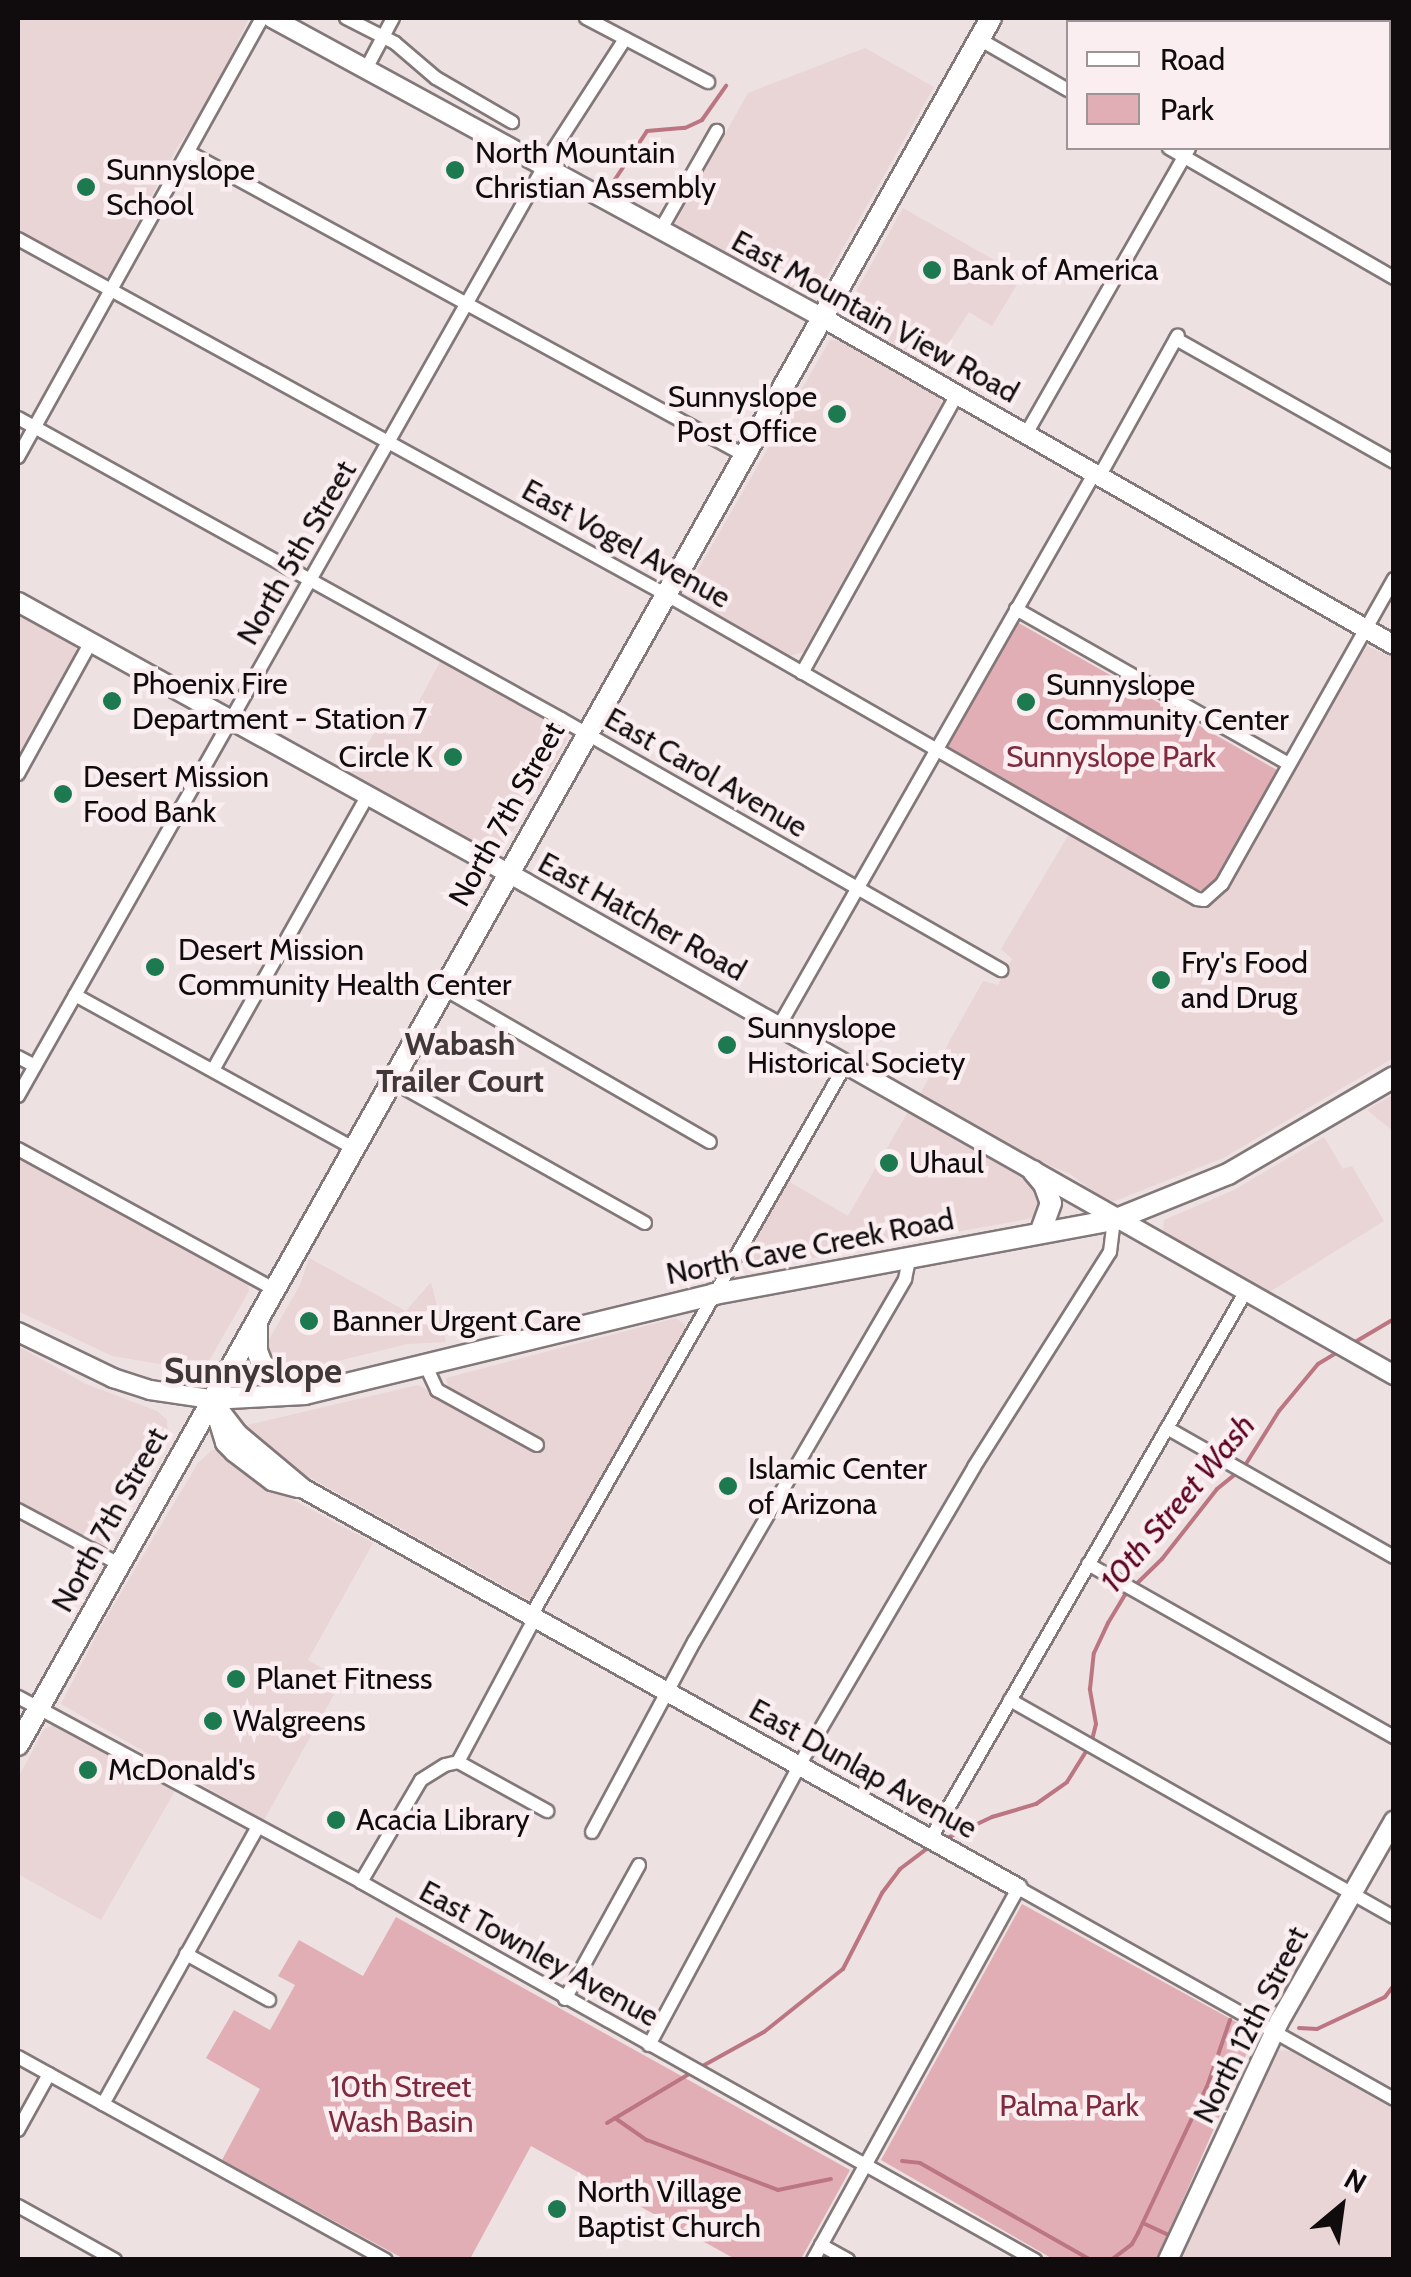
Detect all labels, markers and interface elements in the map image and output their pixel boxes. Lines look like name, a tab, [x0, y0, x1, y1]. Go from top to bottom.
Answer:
legend	[1066, 20, 1391, 150]
text: Road	[1160, 41, 1225, 78]
text: Park	[1160, 91, 1214, 128]
place label: North Mountain Christian Assembly	[475, 135, 716, 206]
place label: Sunnyslope School	[106, 152, 255, 222]
marker: North Mountain Christian Assembly	[444, 159, 466, 181]
marker: Sunnyslope School	[75, 176, 97, 198]
street label: East Mountain View Road	[725, 223, 1025, 411]
place label: Bank of America	[952, 252, 1158, 288]
marker: Bank of America	[921, 259, 943, 281]
place label: Sunnyslope Post Office	[668, 379, 817, 450]
marker: Sunnyslope Post Office	[826, 403, 848, 425]
street label: North 5th Street	[230, 455, 364, 651]
street label: East Vogel Avenue	[516, 472, 736, 616]
place label: Phoenix Fire Department - Station 7	[132, 666, 427, 736]
place label: Sunnyslope Community Center	[1046, 667, 1289, 738]
marker: Phoenix Fire Department - Station 7	[101, 690, 123, 712]
marker: Sunnyslope Community Center	[1015, 691, 1037, 713]
street label: East Carol Avenue	[598, 700, 814, 846]
street label: North 7th Street	[442, 716, 572, 912]
place label: Circle K	[339, 739, 433, 775]
park label: Sunnyslope Park	[1006, 739, 1216, 775]
marker: Circle K	[442, 746, 464, 768]
place label: Desert Mission Food Bank	[83, 759, 269, 830]
marker: Desert Mission Food Bank	[52, 783, 74, 805]
street label: East Hatcher Road	[532, 845, 752, 989]
place label: Desert Mission Community Health Center	[178, 932, 511, 1002]
place label: Fry's Food and Drug	[1181, 945, 1308, 1016]
marker: Desert Mission Community Health Center	[142, 954, 168, 980]
marker: Fry's Food and Drug	[1150, 969, 1172, 991]
place label: Sunnyslope Historical Society	[747, 1010, 965, 1080]
district label: Wabash Trailer Court	[376, 1026, 544, 1101]
marker: Sunnyslope Historical Society	[716, 1034, 738, 1056]
place label: Uhaul	[909, 1145, 984, 1181]
marker: Uhaul	[878, 1152, 900, 1174]
street label: North Cave Creek Road	[663, 1201, 957, 1293]
place label: Banner Urgent Care	[332, 1303, 581, 1339]
marker: Banner Urgent Care	[296, 1308, 322, 1334]
district label: Sunnyslope	[164, 1350, 342, 1392]
water label: 10th Street Wash	[1093, 1407, 1263, 1599]
street label: North 7th Street	[45, 1422, 175, 1618]
place label: Islamic Center of Arizona	[748, 1451, 927, 1522]
marker: Islamic Center of Arizona	[717, 1475, 739, 1497]
place label: Planet Fitness	[256, 1661, 432, 1697]
marker: Planet Fitness	[225, 1668, 247, 1690]
street label: East Dunlap Avenue	[743, 1692, 983, 1846]
place label: Walgreens	[233, 1703, 366, 1739]
marker: Walgreens	[202, 1710, 224, 1732]
place label: McDonald's	[108, 1752, 255, 1788]
marker: McDonald's	[77, 1759, 99, 1781]
place label: Acacia Library	[356, 1802, 530, 1838]
marker: Acacia Library	[325, 1809, 347, 1831]
street label: East Townley Avenue	[413, 1873, 665, 2035]
street label: North 12th Street	[1186, 1921, 1316, 2129]
park label: 10th Street Wash Basin	[329, 2069, 473, 2140]
park label: Palma Park	[999, 2088, 1139, 2124]
north arrow	[1291, 2157, 1391, 2257]
text: N	[1339, 2161, 1372, 2200]
place label: North Village Baptist Church	[577, 2174, 761, 2244]
marker: North Village Baptist Church	[546, 2198, 568, 2220]

